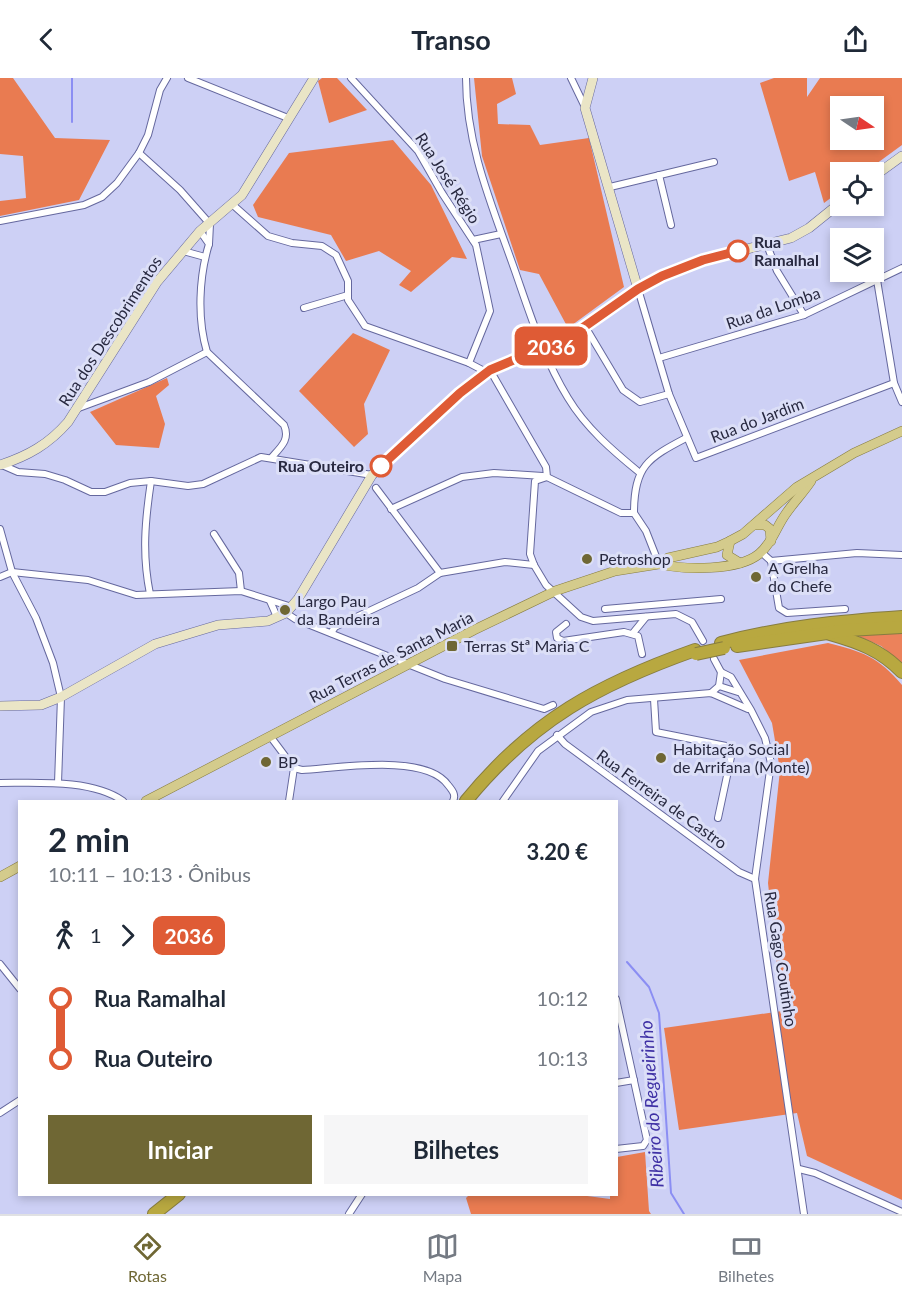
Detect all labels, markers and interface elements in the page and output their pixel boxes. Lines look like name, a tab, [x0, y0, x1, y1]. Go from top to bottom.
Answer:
icon: back	[30, 23, 63, 56]
text: Transo	[411, 23, 491, 56]
icon: share	[839, 23, 872, 56]
north arrow	[830, 96, 884, 150]
map controls	[830, 96, 884, 282]
street label: Rua José Régio	[412, 129, 485, 227]
button: locate	[830, 162, 884, 216]
button: layers	[830, 228, 884, 282]
place label: Rua Ramalhal	[754, 232, 819, 269]
marker: Rua Ramalhal	[727, 240, 749, 262]
street label: Rua dos Descobrimentos	[54, 252, 165, 409]
street label: Rua da Lomba	[723, 283, 822, 333]
line badge: 2036	[509, 326, 593, 366]
text: 2036	[527, 334, 575, 359]
street label: Rua do Jardim	[708, 393, 806, 446]
marker: Rua Outeiro	[370, 455, 392, 477]
place label: Rua Outeiro	[278, 456, 364, 475]
place label: Petroshop	[599, 549, 671, 568]
marker: Petroshop	[580, 552, 594, 566]
place label: A Grelha do Chefe	[768, 558, 832, 595]
marker: A Grelha do Chefe	[749, 570, 763, 584]
place label: Largo Pau da Bandeira	[297, 591, 380, 628]
marker: Largo Pau da Bandeira	[278, 603, 292, 617]
street label: Rua Terras de Santa Maria	[306, 607, 476, 706]
place label: Terras Stª Maria C	[464, 636, 590, 655]
marker: Terras Stª Maria C	[445, 639, 459, 653]
place label: Habitação Social de Arrifana (Monte)	[673, 739, 810, 776]
street label: Rua Ferreira de Castro	[594, 745, 731, 852]
marker: Habitação Social de Arrifana (Monte)	[654, 751, 668, 765]
place label: BP	[278, 752, 298, 771]
marker: BP	[259, 755, 273, 769]
text: 2 min	[48, 819, 130, 859]
text: 3.20 €	[526, 838, 588, 865]
text: 10:11 – 10:13 · Ônibus	[48, 862, 251, 886]
street label: Rua Gago Coutinho	[761, 890, 802, 1028]
icon: walk	[48, 919, 81, 952]
icon: forward	[111, 919, 144, 952]
text: 1	[90, 923, 102, 947]
text: 2036	[165, 923, 213, 948]
text: Rua Ramalhal	[94, 985, 226, 1012]
text: 10:12	[537, 986, 588, 1010]
water label: Ribeiro do Regueirinho	[634, 1020, 668, 1188]
text: Rua Outeiro	[94, 1045, 213, 1072]
text: 10:13	[537, 1046, 588, 1070]
button: Iniciar	[48, 1115, 312, 1184]
button: Bilhetes	[324, 1115, 588, 1184]
tab: Rotas	[128, 1230, 167, 1285]
tab: Mapa	[423, 1230, 462, 1285]
tab: Bilhetes	[718, 1230, 774, 1285]

